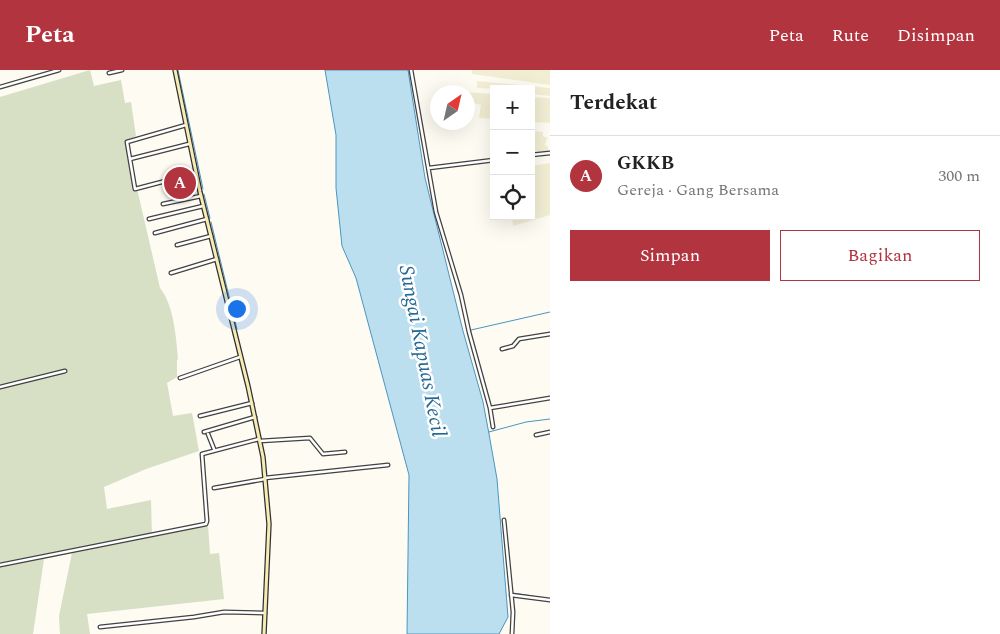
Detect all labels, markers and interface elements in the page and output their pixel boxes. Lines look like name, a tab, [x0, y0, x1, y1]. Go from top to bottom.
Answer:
text: Peta	[25, 17, 75, 53]
text: Peta	[769, 22, 804, 49]
text: Rute	[832, 22, 869, 49]
text: Disimpan	[897, 22, 975, 49]
north arrow	[430, 85, 475, 130]
map controls	[490, 85, 535, 220]
button: +	[490, 85, 535, 130]
text: Terdekat	[570, 87, 657, 119]
button: −	[490, 130, 535, 175]
text: GKKB	[617, 149, 674, 178]
pin: A	[164, 164, 196, 202]
text: A	[580, 164, 592, 188]
text: 300 m	[938, 164, 980, 188]
button: locate	[490, 175, 535, 220]
text: Gereja · Gang Bersama	[617, 178, 779, 202]
button: Simpan	[570, 230, 770, 281]
button: Bagikan	[780, 230, 980, 281]
water label: Sungai Kapuas Kecil	[390, 263, 454, 440]
your location	[224, 296, 250, 322]

